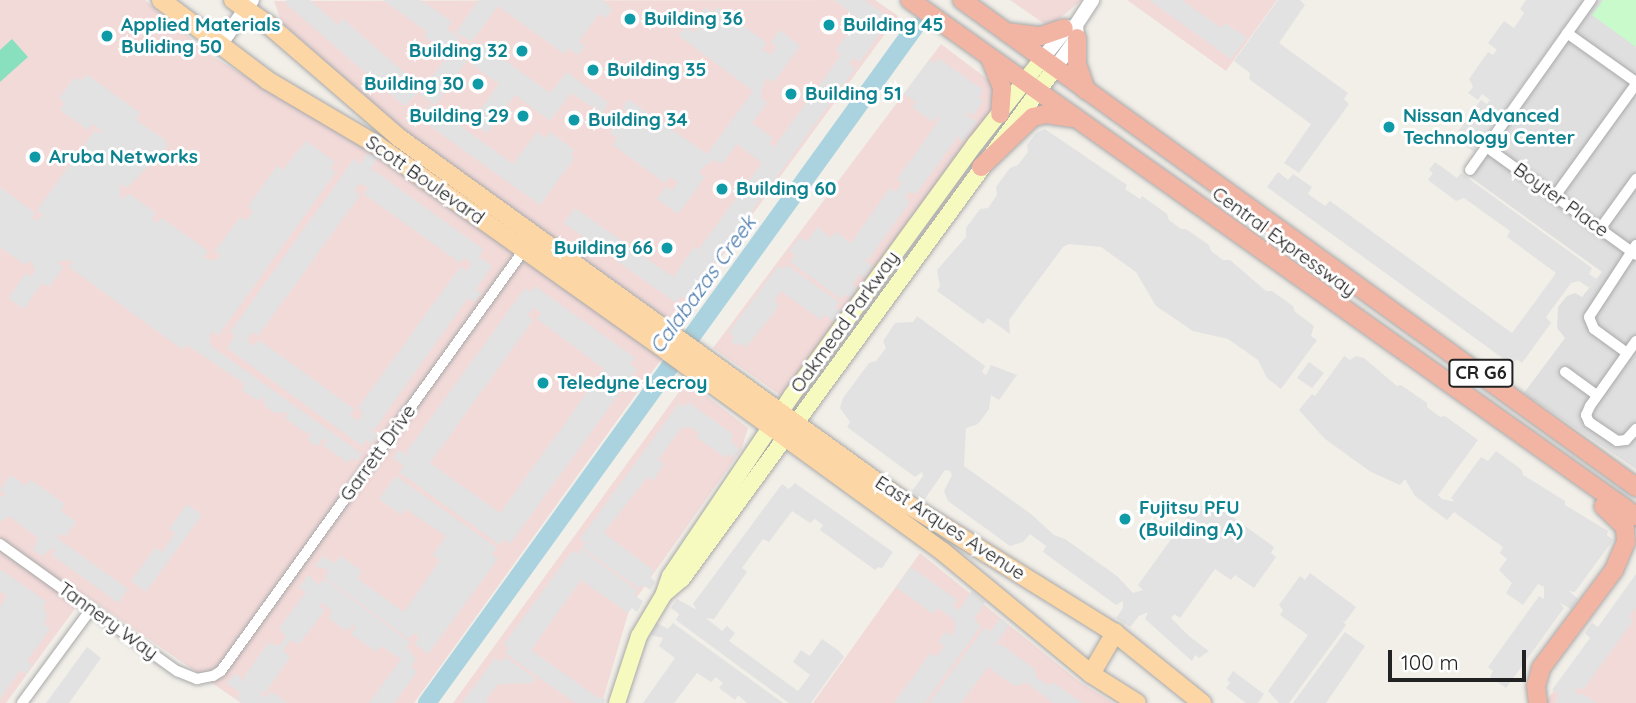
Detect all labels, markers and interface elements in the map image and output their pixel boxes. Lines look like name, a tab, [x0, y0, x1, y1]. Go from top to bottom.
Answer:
place label: Building 36	[644, 8, 743, 30]
marker: Building 36	[622, 11, 638, 27]
place label: Applied Materials Buliding 50	[121, 14, 280, 58]
place label: Building 45	[843, 14, 943, 36]
marker: Building 45	[821, 17, 837, 33]
marker: Applied Materials Buliding 50	[99, 28, 115, 44]
place label: Building 32	[409, 40, 508, 62]
marker: Building 32	[514, 43, 530, 59]
place label: Building 35	[607, 59, 706, 81]
marker: Building 35	[585, 62, 601, 78]
place label: Building 30	[364, 73, 464, 95]
marker: Building 30	[470, 76, 486, 92]
place label: Building 51	[805, 83, 902, 105]
marker: Building 51	[783, 86, 799, 102]
place label: Building 29	[409, 105, 509, 127]
place label: Nissan Advanced Technology Center	[1403, 105, 1575, 149]
marker: Building 29	[515, 108, 531, 124]
place label: Building 34	[588, 109, 688, 131]
marker: Building 34	[566, 112, 582, 128]
marker: Nissan Advanced Technology Center	[1381, 119, 1397, 135]
street label: Scott Boulevard	[361, 131, 489, 229]
place label: Aruba Networks	[49, 146, 198, 168]
marker: Aruba Networks	[27, 149, 43, 165]
street label: Boyter Place	[1509, 158, 1613, 242]
place label: Building 60	[736, 178, 836, 200]
marker: Building 60	[714, 181, 730, 197]
street label: Central Expressway	[1208, 182, 1360, 302]
water label: Calabazas Creek	[644, 210, 760, 358]
place label: Building 66	[554, 237, 653, 259]
marker: Building 66	[659, 240, 675, 256]
street label: Oakmead Parkway	[786, 247, 904, 397]
road number: CR G6	[1448, 358, 1514, 388]
place label: Teledyne Lecroy	[557, 372, 708, 394]
marker: Teledyne Lecroy	[535, 375, 551, 391]
street label: Garrett Drive	[335, 400, 421, 506]
street label: East Arques Avenue	[871, 471, 1029, 585]
place label: Fujitsu PFU (Building A)	[1139, 497, 1243, 541]
marker: Fujitsu PFU (Building A)	[1117, 511, 1133, 527]
street label: Tannery Way	[54, 577, 162, 665]
scale bar	[1391, 636, 1529, 680]
text: 100 m	[1401, 649, 1459, 675]

